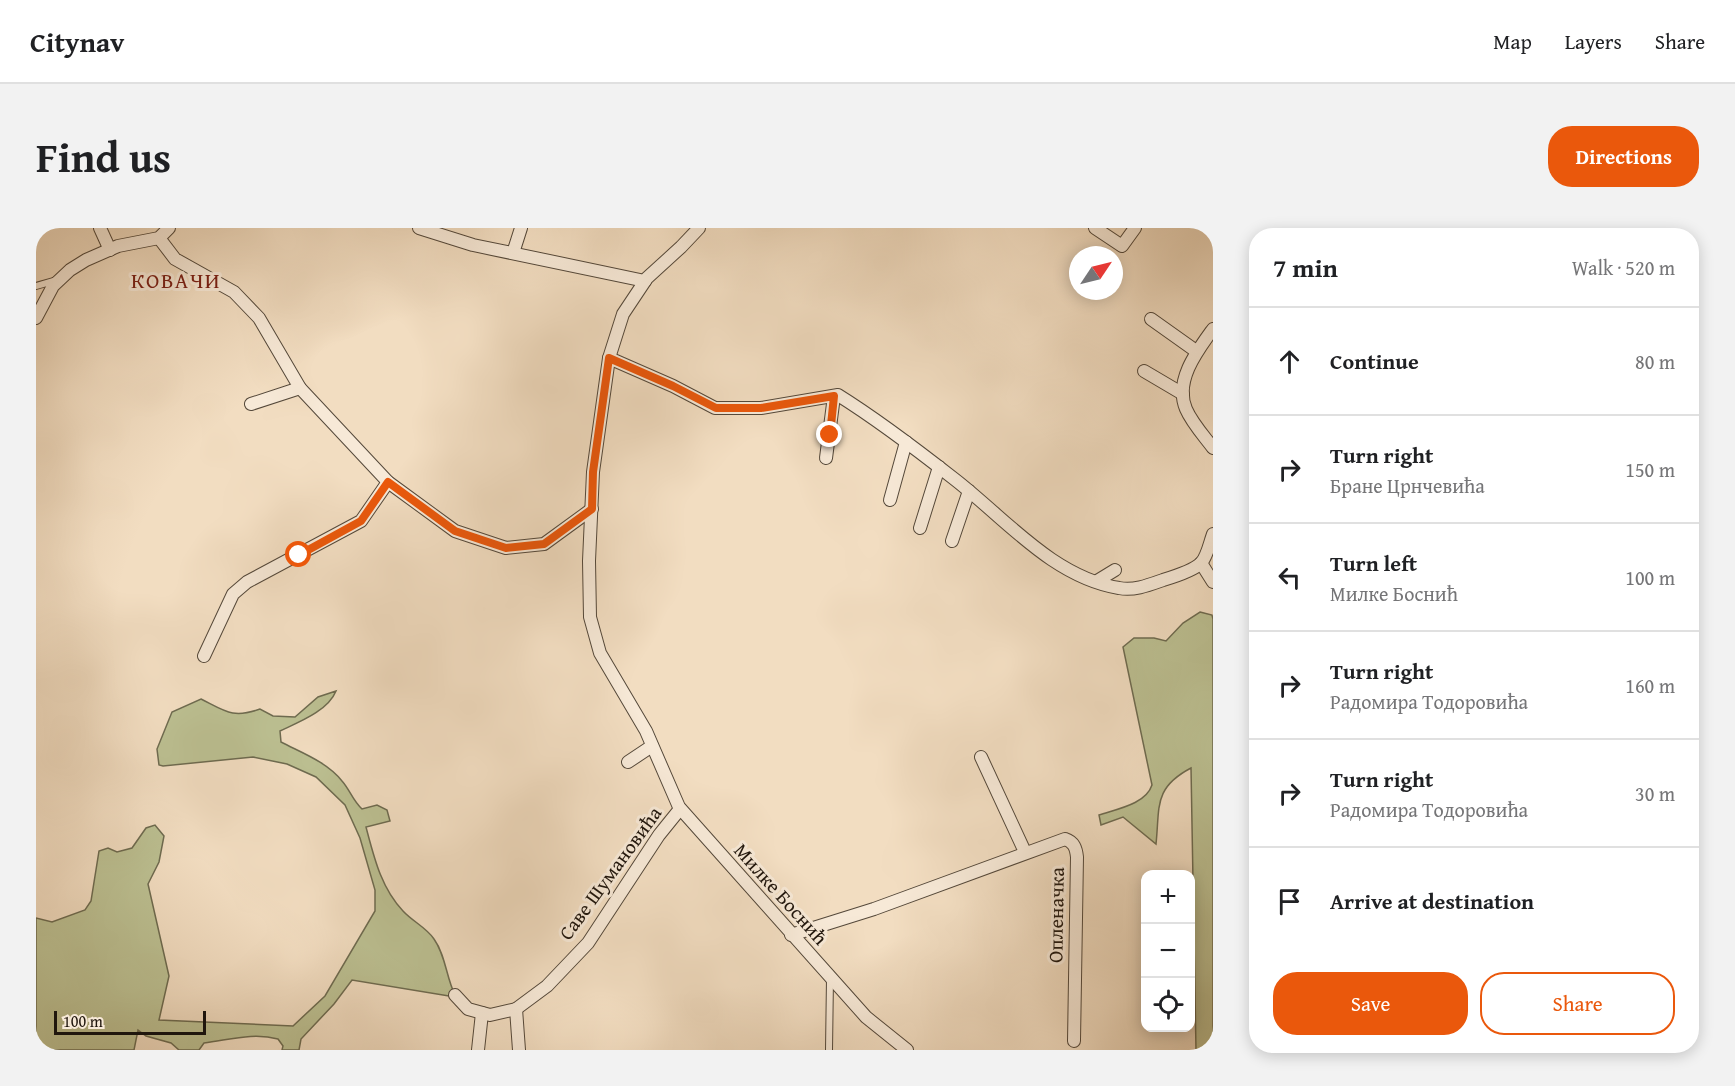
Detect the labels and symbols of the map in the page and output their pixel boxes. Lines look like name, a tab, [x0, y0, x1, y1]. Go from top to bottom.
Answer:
north arrow	[1069, 246, 1123, 300]
district label: КОВАЧИ	[131, 264, 221, 296]
route end	[816, 421, 842, 447]
route start	[285, 541, 311, 567]
street label: Саве Шумановића	[551, 800, 668, 945]
street label: Милке Боснић	[728, 836, 835, 951]
street label: Опленачка	[1040, 866, 1071, 963]
scale bar	[54, 1008, 206, 1036]

